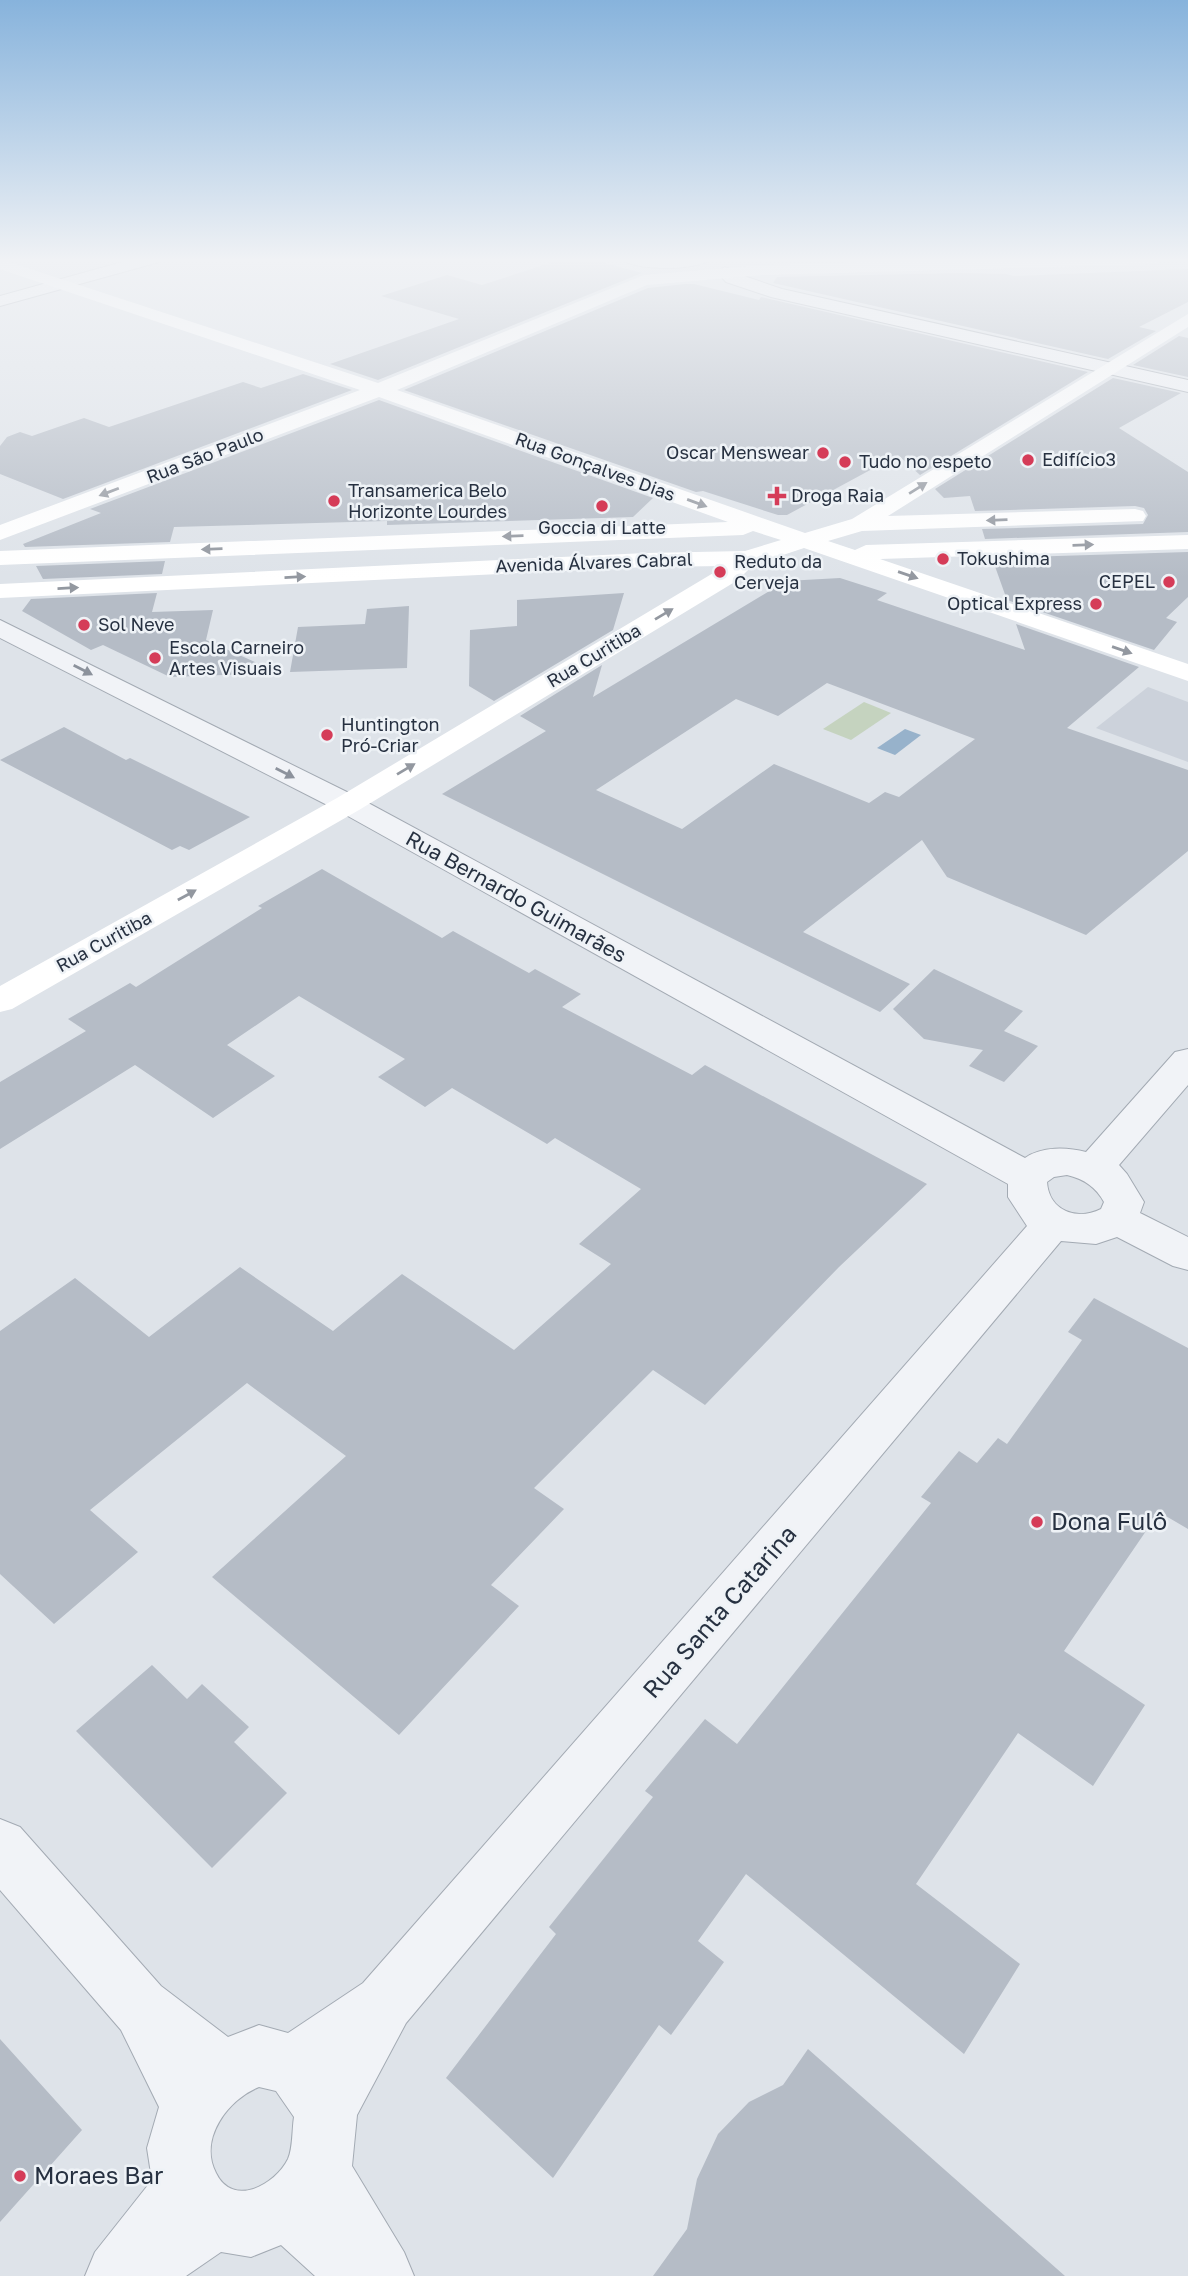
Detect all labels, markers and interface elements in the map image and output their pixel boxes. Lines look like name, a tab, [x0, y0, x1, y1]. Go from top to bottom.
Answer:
street label: Rua São Paulo	[143, 423, 266, 487]
street label: Rua Gonçalves Dias	[512, 427, 678, 505]
place label: Oscar Menswear	[666, 441, 809, 463]
marker: Oscar Menswear	[815, 445, 831, 461]
place label: Edifício3	[1042, 448, 1116, 470]
place label: Tudo no espeto	[859, 450, 992, 472]
marker: Edifício3	[1020, 452, 1036, 468]
marker: Tudo no espeto	[837, 454, 853, 470]
place label: Transamerica Belo Horizonte Lourdes	[348, 479, 507, 522]
one-way arrow	[909, 482, 928, 495]
place label: Droga Raia	[791, 484, 884, 506]
one-way arrow	[99, 487, 120, 498]
marker: Droga Raia	[769, 488, 785, 504]
marker: Transamerica Belo Horizonte Lourdes	[326, 493, 342, 509]
marker: Goccia di Latte	[594, 498, 610, 514]
one-way arrow	[687, 498, 708, 509]
one-way arrow	[986, 515, 1008, 526]
place label: Goccia di Latte	[538, 516, 666, 538]
one-way arrow	[502, 531, 524, 542]
one-way arrow	[1072, 539, 1094, 550]
one-way arrow	[201, 543, 223, 554]
place label: Tokushima	[957, 547, 1050, 569]
street label: Avenida Álvares Cabral	[495, 548, 693, 576]
place label: Reduto da Cerveja	[734, 550, 822, 593]
marker: Tokushima	[935, 551, 951, 567]
marker: Reduto da Cerveja	[712, 564, 728, 580]
one-way arrow	[897, 570, 918, 581]
place label: CEPEL	[1099, 570, 1155, 592]
one-way arrow	[285, 571, 307, 582]
marker: CEPEL	[1161, 574, 1177, 590]
one-way arrow	[57, 582, 79, 593]
place label: Optical Express	[947, 592, 1082, 614]
marker: Optical Express	[1088, 596, 1104, 612]
one-way arrow	[654, 608, 673, 620]
place label: Sol Neve	[98, 613, 175, 635]
marker: Sol Neve	[76, 617, 92, 633]
street label: Rua Curitiba	[543, 618, 644, 692]
place label: Escola Carneiro Artes Visuais	[169, 636, 304, 679]
one-way arrow	[1112, 645, 1133, 656]
marker: Escola Carneiro Artes Visuais	[147, 650, 163, 666]
one-way arrow	[73, 664, 93, 675]
place label: Huntington Pró-Criar	[341, 713, 440, 756]
marker: Huntington Pró-Criar	[319, 727, 335, 743]
one-way arrow	[397, 763, 416, 775]
one-way arrow	[276, 766, 296, 778]
street label: Rua Bernardo Guimarães	[402, 825, 631, 968]
one-way arrow	[178, 889, 197, 901]
street label: Rua Curitiba	[52, 906, 155, 976]
place label: Dona Fulô	[1051, 1506, 1167, 1535]
marker: Dona Fulô	[1029, 1514, 1045, 1530]
street label: Rua Santa Catarina	[636, 1519, 802, 1703]
place label: Moraes Bar	[34, 2160, 163, 2189]
marker: Moraes Bar	[12, 2168, 28, 2184]

